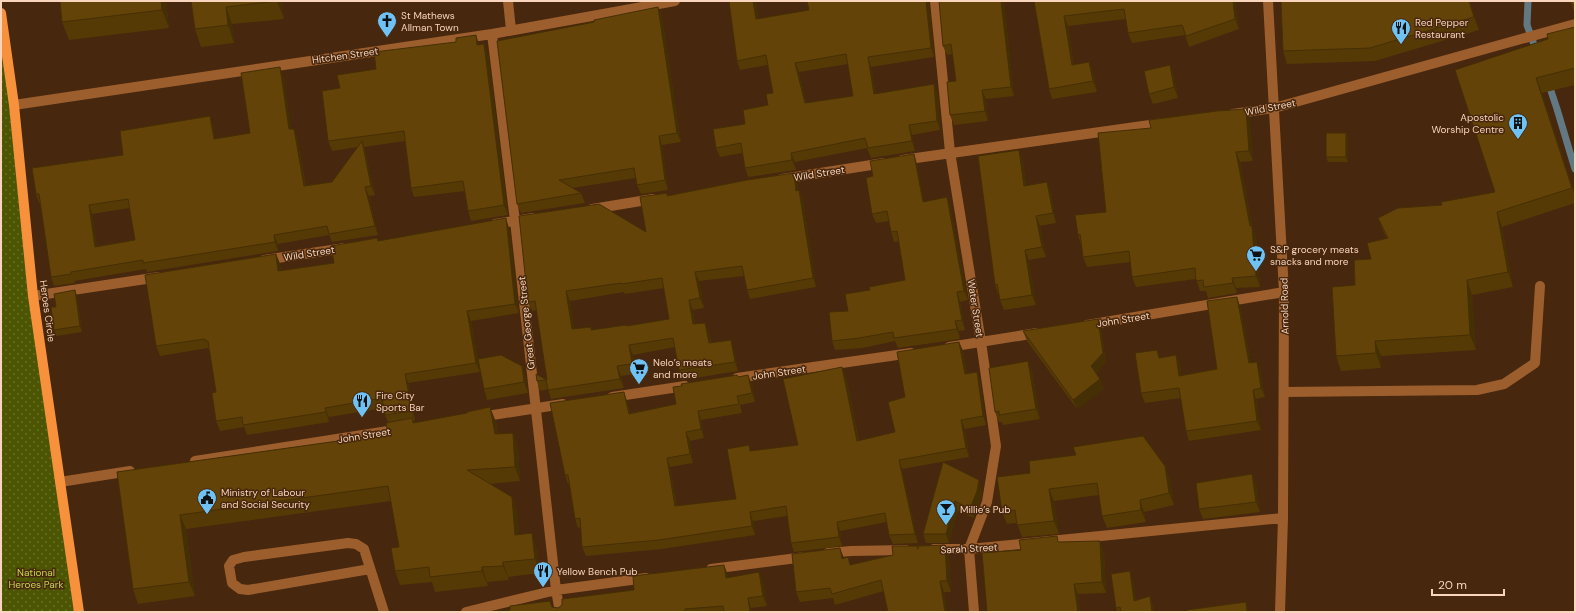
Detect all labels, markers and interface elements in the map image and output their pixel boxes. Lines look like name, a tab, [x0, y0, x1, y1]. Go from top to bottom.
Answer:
place label: St Mathews Allman Town	[401, 9, 459, 34]
church icon: St Mathews Allman Town	[376, 10, 398, 38]
place label: Red Pepper Restaurant	[1415, 16, 1469, 41]
restaurant icon: Red Pepper Restaurant	[1390, 17, 1412, 45]
street label: Hitchen Street	[311, 44, 379, 67]
street label: Wild Street	[1244, 96, 1297, 119]
place label: Apostolic Worship Centre	[1431, 111, 1504, 136]
building icon: Apostolic Worship Centre	[1507, 112, 1529, 140]
street label: Wild Street	[793, 163, 846, 184]
street label: Wild Street	[283, 243, 336, 264]
place label: S&P grocery meats snacks and more	[1270, 243, 1359, 268]
supermarket icon: S&P grocery meats snacks and more	[1245, 244, 1267, 272]
street label: Great George Street	[515, 276, 538, 370]
street label: Water Street	[964, 278, 987, 338]
street label: Arnold Road	[1278, 278, 1291, 334]
street label: Heroes Circle	[37, 279, 58, 343]
street label: John Street	[1096, 309, 1151, 330]
place label: Nelo’s meats and more	[653, 356, 712, 381]
supermarket icon: Nelo’s meats and more	[628, 357, 650, 385]
street label: John Street	[752, 362, 807, 383]
place label: Fire City Sports Bar	[376, 389, 425, 414]
restaurant icon: Fire City Sports Bar	[351, 390, 373, 418]
street label: John Street	[337, 425, 392, 446]
place label: Ministry of Labour and Social Security	[221, 486, 310, 511]
public building icon: Ministry of Labour and Social Security	[196, 487, 218, 515]
bar icon: Millie’s Pub	[935, 498, 957, 526]
place label: Millie’s Pub	[960, 503, 1011, 516]
street label: Sarah Street	[940, 541, 998, 556]
restaurant icon: Yellow Bench Pub	[532, 560, 554, 588]
place label: Yellow Bench Pub	[557, 565, 637, 578]
park label: National Heroes Park	[8, 566, 64, 591]
scale bar	[1432, 571, 1504, 597]
text: 20 m	[1438, 577, 1467, 593]

